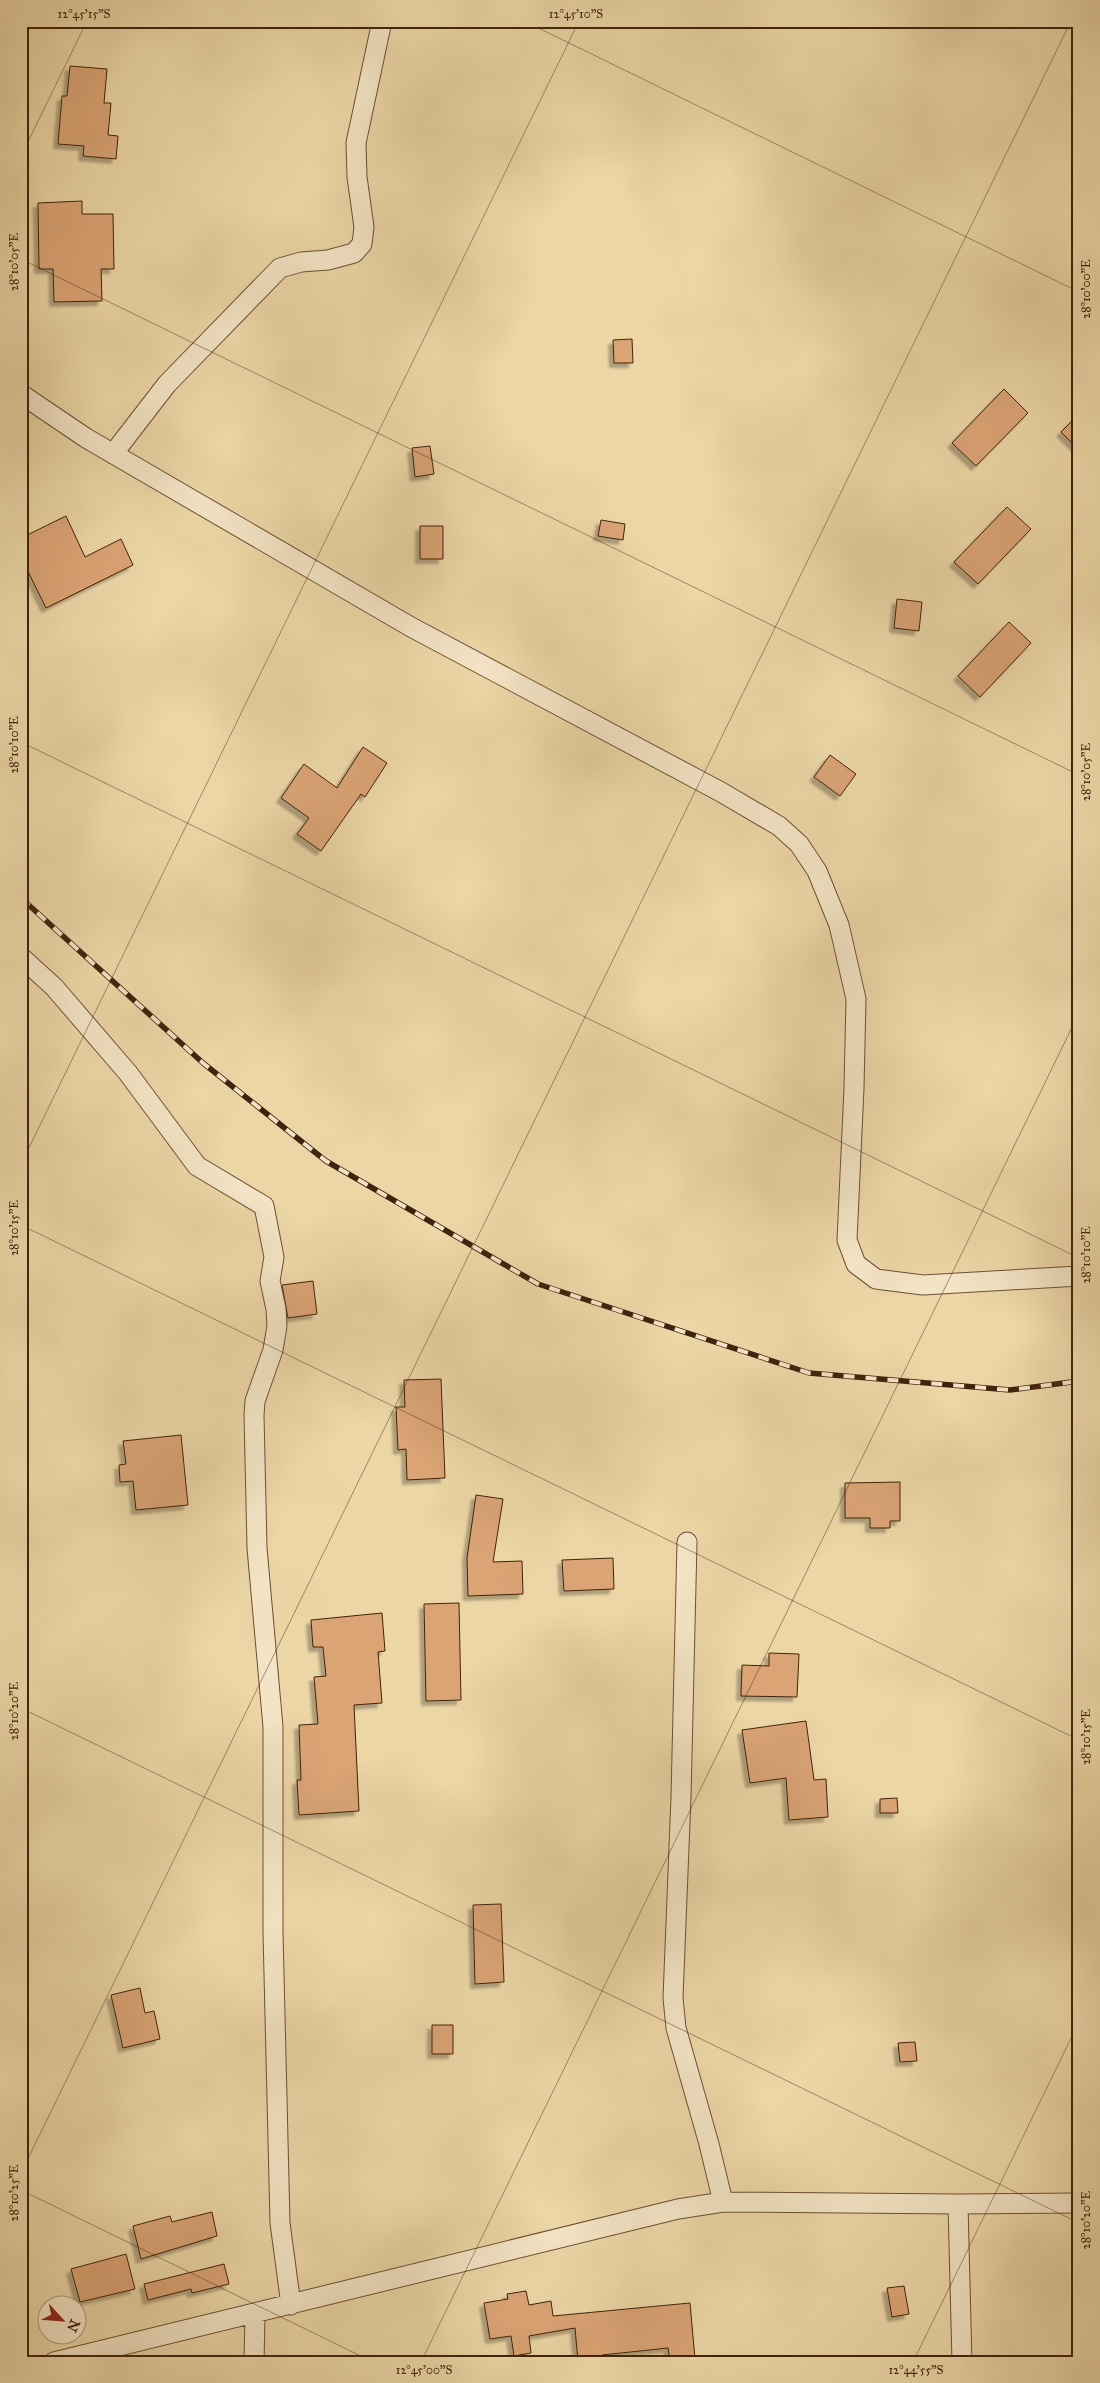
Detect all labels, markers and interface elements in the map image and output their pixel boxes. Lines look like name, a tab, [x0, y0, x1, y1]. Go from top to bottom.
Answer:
text: 12°45'15"S	[58, 7, 111, 21]
text: 12°45'10"S	[549, 7, 603, 21]
text: 28°10'05"E	[7, 233, 21, 291]
text: 28°10'00"E	[1079, 259, 1093, 319]
text: 28°10'10"E	[7, 716, 21, 774]
text: 28°10'05"E	[1079, 743, 1093, 801]
text: 28°10'15"E	[7, 1200, 21, 1256]
text: 28°10'10"E	[1079, 1226, 1093, 1284]
text: 28°10'20"E	[7, 1681, 21, 1740]
text: 28°10'15"E	[1079, 1709, 1093, 1765]
text: 28°10'25"E	[7, 2164, 21, 2221]
text: 28°10'20"E	[1079, 2190, 1093, 2249]
north arrow	[38, 2296, 88, 2346]
text: N	[63, 2316, 83, 2335]
text: 12°45'00"S	[396, 2363, 452, 2377]
text: 12°44'55"S	[888, 2363, 944, 2377]

